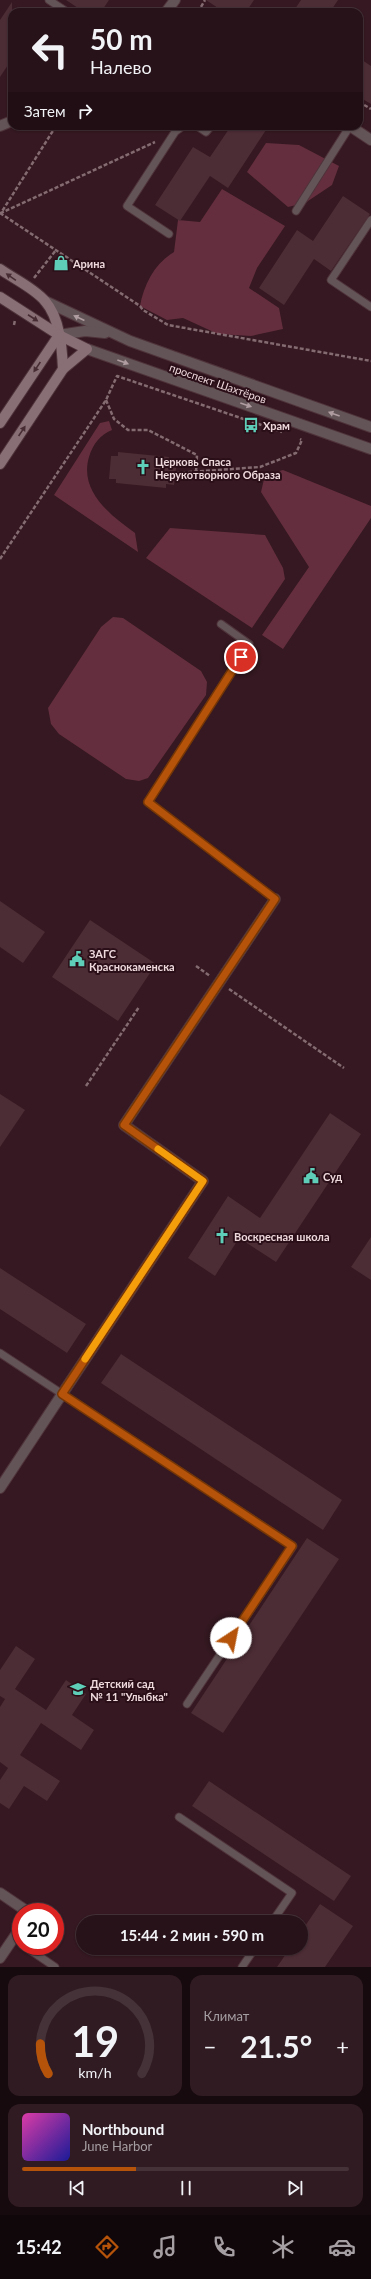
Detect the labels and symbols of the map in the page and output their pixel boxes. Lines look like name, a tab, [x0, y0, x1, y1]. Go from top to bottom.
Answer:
shop icon: Арина	[52, 254, 70, 272]
place label: Арина	[72, 257, 105, 270]
one-way arrow	[6, 273, 17, 281]
one-way arrow	[28, 314, 38, 322]
one-way arrow	[74, 315, 85, 321]
one-way arrow	[118, 359, 130, 365]
street label: проспект Шахтёров	[168, 360, 268, 406]
one-way arrow	[33, 362, 41, 373]
one-way arrow	[240, 402, 252, 408]
one-way arrow	[328, 410, 340, 416]
bus stop icon: Храм	[242, 416, 260, 434]
place label: Храм	[263, 419, 290, 432]
one-way arrow	[18, 426, 26, 437]
place label: Церковь Спаса Нерукотворного Образа	[155, 455, 280, 481]
church icon: Церковь Спаса Нерукотворного Образа	[134, 458, 152, 476]
pin	[224, 640, 258, 674]
place label: ЗАГС Краснокаменска	[89, 947, 175, 973]
public building icon: ЗАГС Краснокаменска	[68, 950, 86, 968]
public building icon: Суд	[302, 1167, 320, 1185]
place label: Суд	[323, 1170, 342, 1183]
church icon: Воскресная школа	[213, 1227, 231, 1245]
place label: Воскресная школа	[234, 1230, 330, 1243]
position arrow	[210, 1617, 252, 1659]
place label: Детский сад № 11 "Улыбка"	[90, 1677, 168, 1703]
school or university icon: Детский сад № 11 "Улыбка"	[69, 1680, 87, 1698]
speed limit sign: 20	[12, 1903, 64, 1955]

